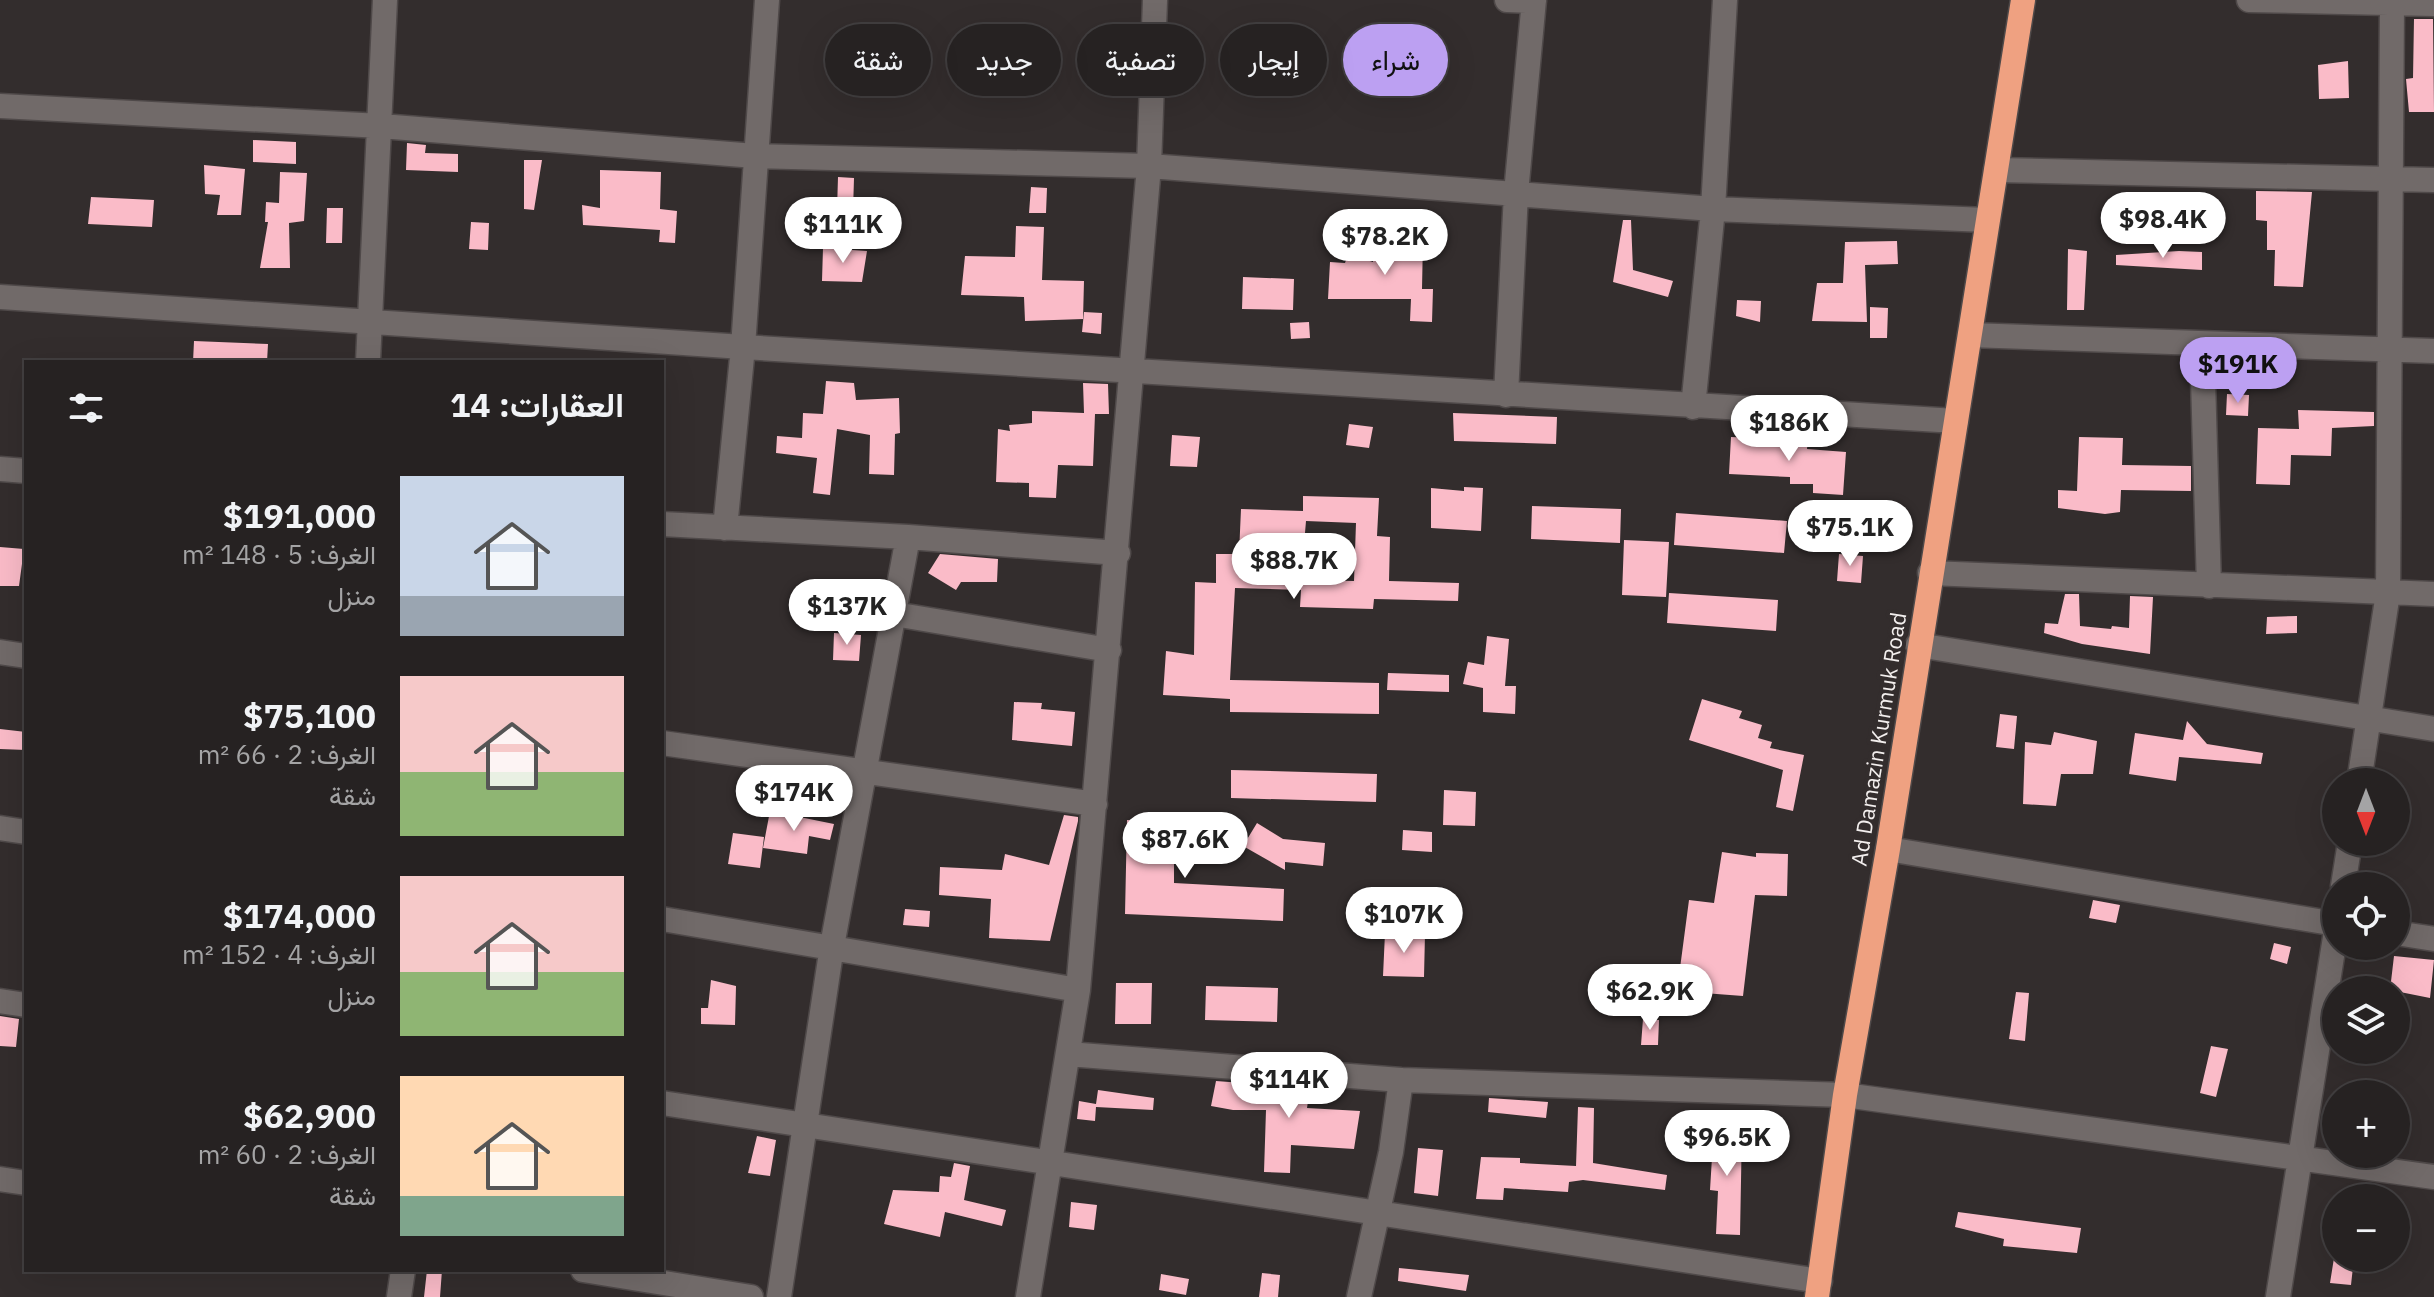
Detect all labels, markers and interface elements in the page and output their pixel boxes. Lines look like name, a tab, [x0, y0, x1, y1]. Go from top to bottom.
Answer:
chip: شقة	[825, 24, 931, 96]
chip: جديد	[947, 24, 1061, 96]
chip: تصفية	[1077, 24, 1204, 96]
chip: إيجار	[1220, 24, 1327, 96]
chip: شراء	[1343, 24, 1448, 96]
pin: $98.4K	[2098, 192, 2228, 260]
pin: $111K	[787, 197, 899, 265]
text: $98.4K	[2119, 201, 2207, 235]
text: $111K	[803, 206, 883, 240]
pin: $78.2K	[1320, 209, 1450, 277]
text: $78.2K	[1341, 218, 1429, 252]
pin: $191K	[2182, 337, 2294, 405]
text: $191K	[2198, 346, 2278, 380]
text: العقارات: 14	[450, 382, 624, 426]
icon: filters	[64, 386, 108, 430]
pin: $186K	[1733, 395, 1845, 463]
text: $186K	[1749, 404, 1829, 438]
text: $191,000	[223, 493, 376, 537]
pin: $75.1K	[1785, 500, 1915, 568]
icon: home	[464, 508, 560, 604]
text: $75.1K	[1806, 509, 1894, 543]
pin: $88.7K	[1229, 533, 1359, 601]
text: الغرف: 5 · 148 m²	[182, 537, 376, 571]
text: $88.7K	[1250, 542, 1338, 576]
text: منزل	[327, 578, 376, 612]
pin: $137K	[791, 579, 903, 647]
text: $137K	[807, 588, 887, 622]
street label: Ad Damazin Kurmuk Road	[1844, 610, 1912, 868]
text: $75,100	[243, 693, 376, 737]
icon: home	[464, 708, 560, 804]
text: الغرف: 2 · 66 m²	[198, 737, 376, 771]
pin: $174K	[738, 765, 850, 833]
north arrow	[2322, 768, 2410, 856]
map controls	[2322, 768, 2410, 1272]
text: $174K	[754, 774, 834, 808]
text: شقة	[329, 778, 376, 812]
pin: $87.6K	[1120, 812, 1250, 880]
text: $87.6K	[1141, 821, 1229, 855]
button: locate	[2322, 872, 2410, 960]
pin: $107K	[1348, 887, 1460, 955]
text: $174,000	[223, 893, 376, 937]
text: $107K	[1364, 896, 1444, 930]
icon: home	[464, 908, 560, 1004]
text: الغرف: 4 · 152 m²	[182, 937, 376, 971]
pin: $62.9K	[1585, 964, 1715, 1032]
text: $62.9K	[1606, 973, 1694, 1007]
button: layers	[2322, 976, 2410, 1064]
text: منزل	[327, 978, 376, 1012]
pin: $114K	[1233, 1052, 1345, 1120]
text: $114K	[1249, 1061, 1329, 1095]
button: +	[2322, 1080, 2410, 1168]
text: $62,900	[243, 1093, 376, 1137]
icon: home	[464, 1108, 560, 1204]
pin: $96.5K	[1662, 1110, 1792, 1178]
text: $96.5K	[1683, 1119, 1771, 1153]
text: الغرف: 2 · 60 m²	[198, 1137, 376, 1171]
text: شقة	[329, 1178, 376, 1212]
button: −	[2322, 1184, 2410, 1272]

